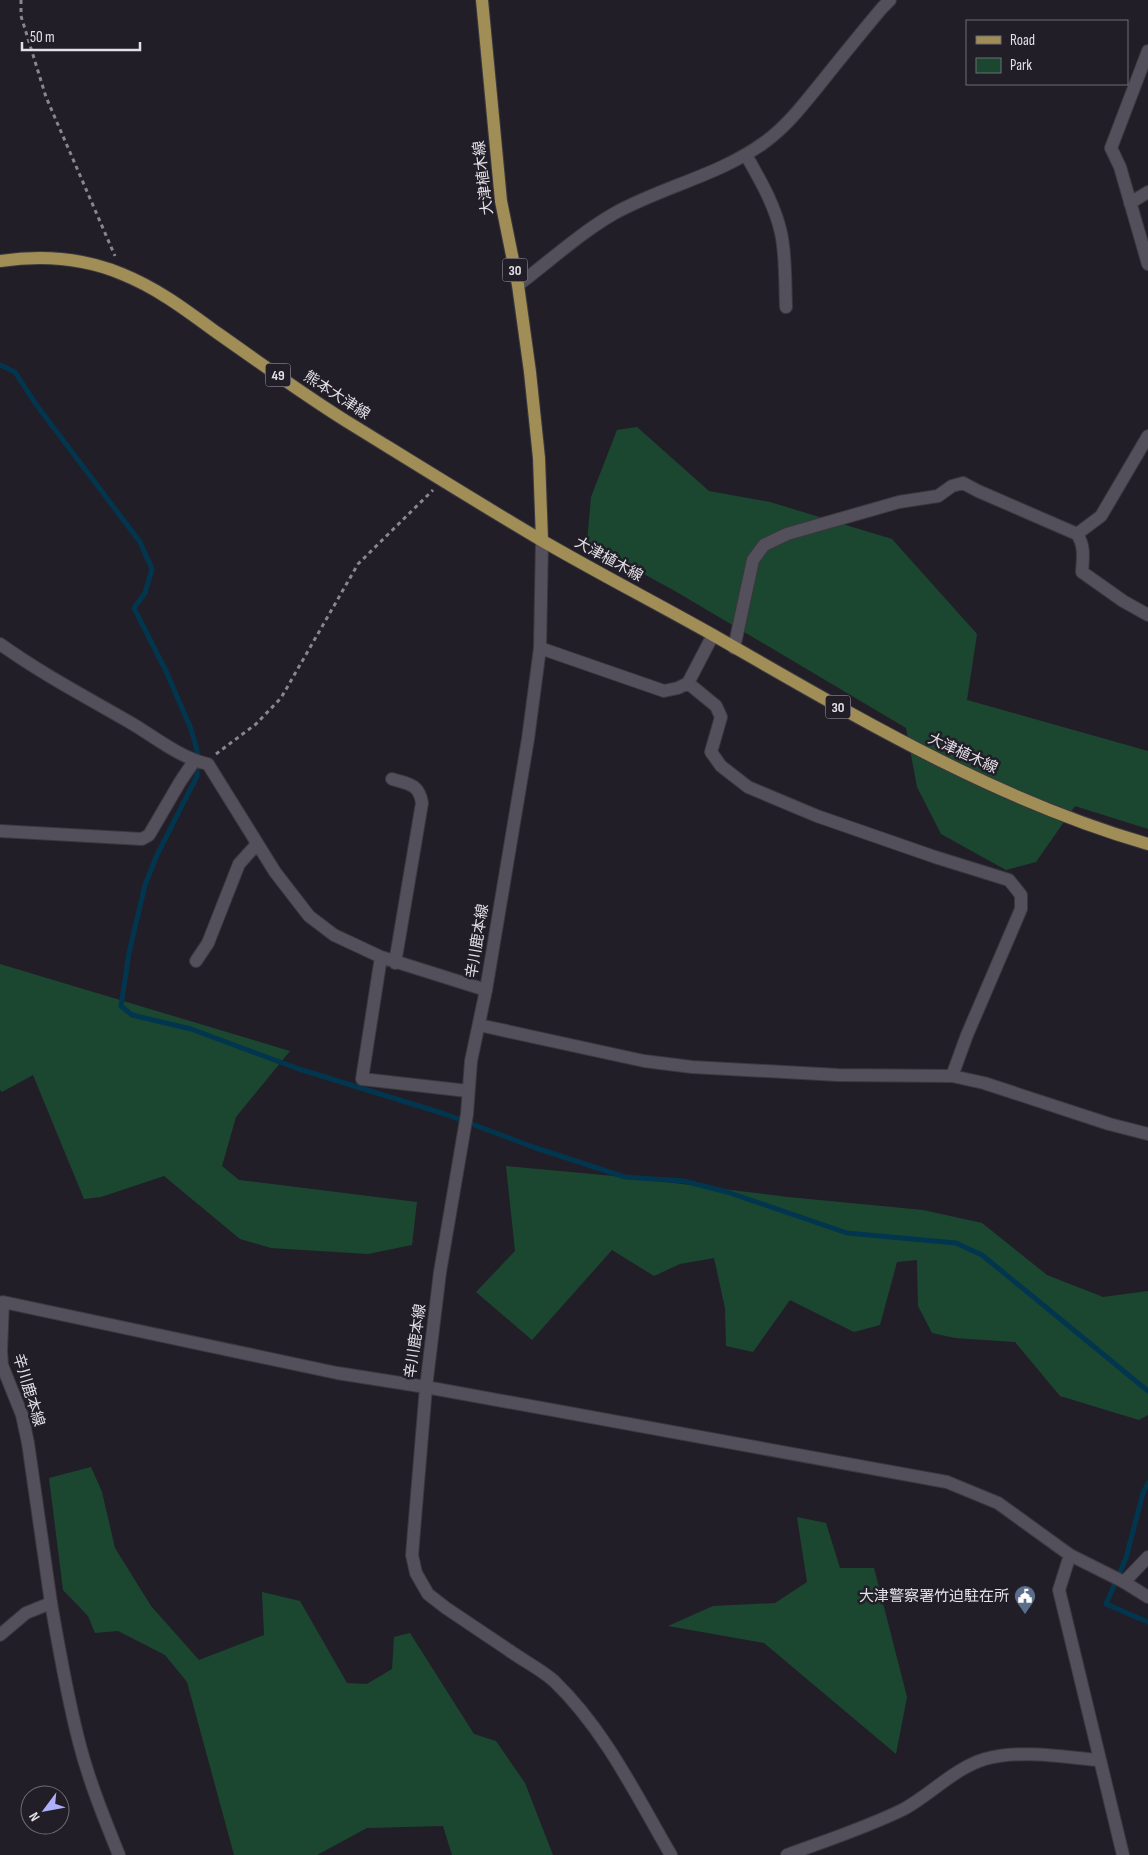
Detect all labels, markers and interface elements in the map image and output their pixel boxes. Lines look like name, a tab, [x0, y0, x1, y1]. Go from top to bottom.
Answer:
scale bar	[22, 20, 140, 52]
legend	[966, 20, 1128, 85]
text: 50 m	[30, 28, 55, 47]
text: Road	[1010, 31, 1035, 50]
text: Park	[1010, 56, 1032, 75]
street label: 大津植木線	[469, 140, 497, 216]
road number: 30	[502, 258, 528, 282]
road number: 49	[266, 364, 290, 386]
street label: 熊本大津線	[300, 367, 373, 424]
street label: 大津植木線	[571, 533, 646, 586]
road number: 30	[826, 696, 850, 719]
street label: 大津植木線	[925, 729, 1001, 778]
street label: 辛川鹿本線	[462, 903, 493, 980]
street label: 辛川鹿本線	[401, 1303, 430, 1380]
street label: 辛川鹿本線	[8, 1351, 49, 1429]
public building icon: 大津警察署竹迫駐在所	[1013, 1584, 1037, 1615]
place label: 大津警察署竹迫駐在所	[859, 1587, 1009, 1606]
north arrow	[20, 1785, 70, 1835]
text: N	[25, 1809, 44, 1824]

